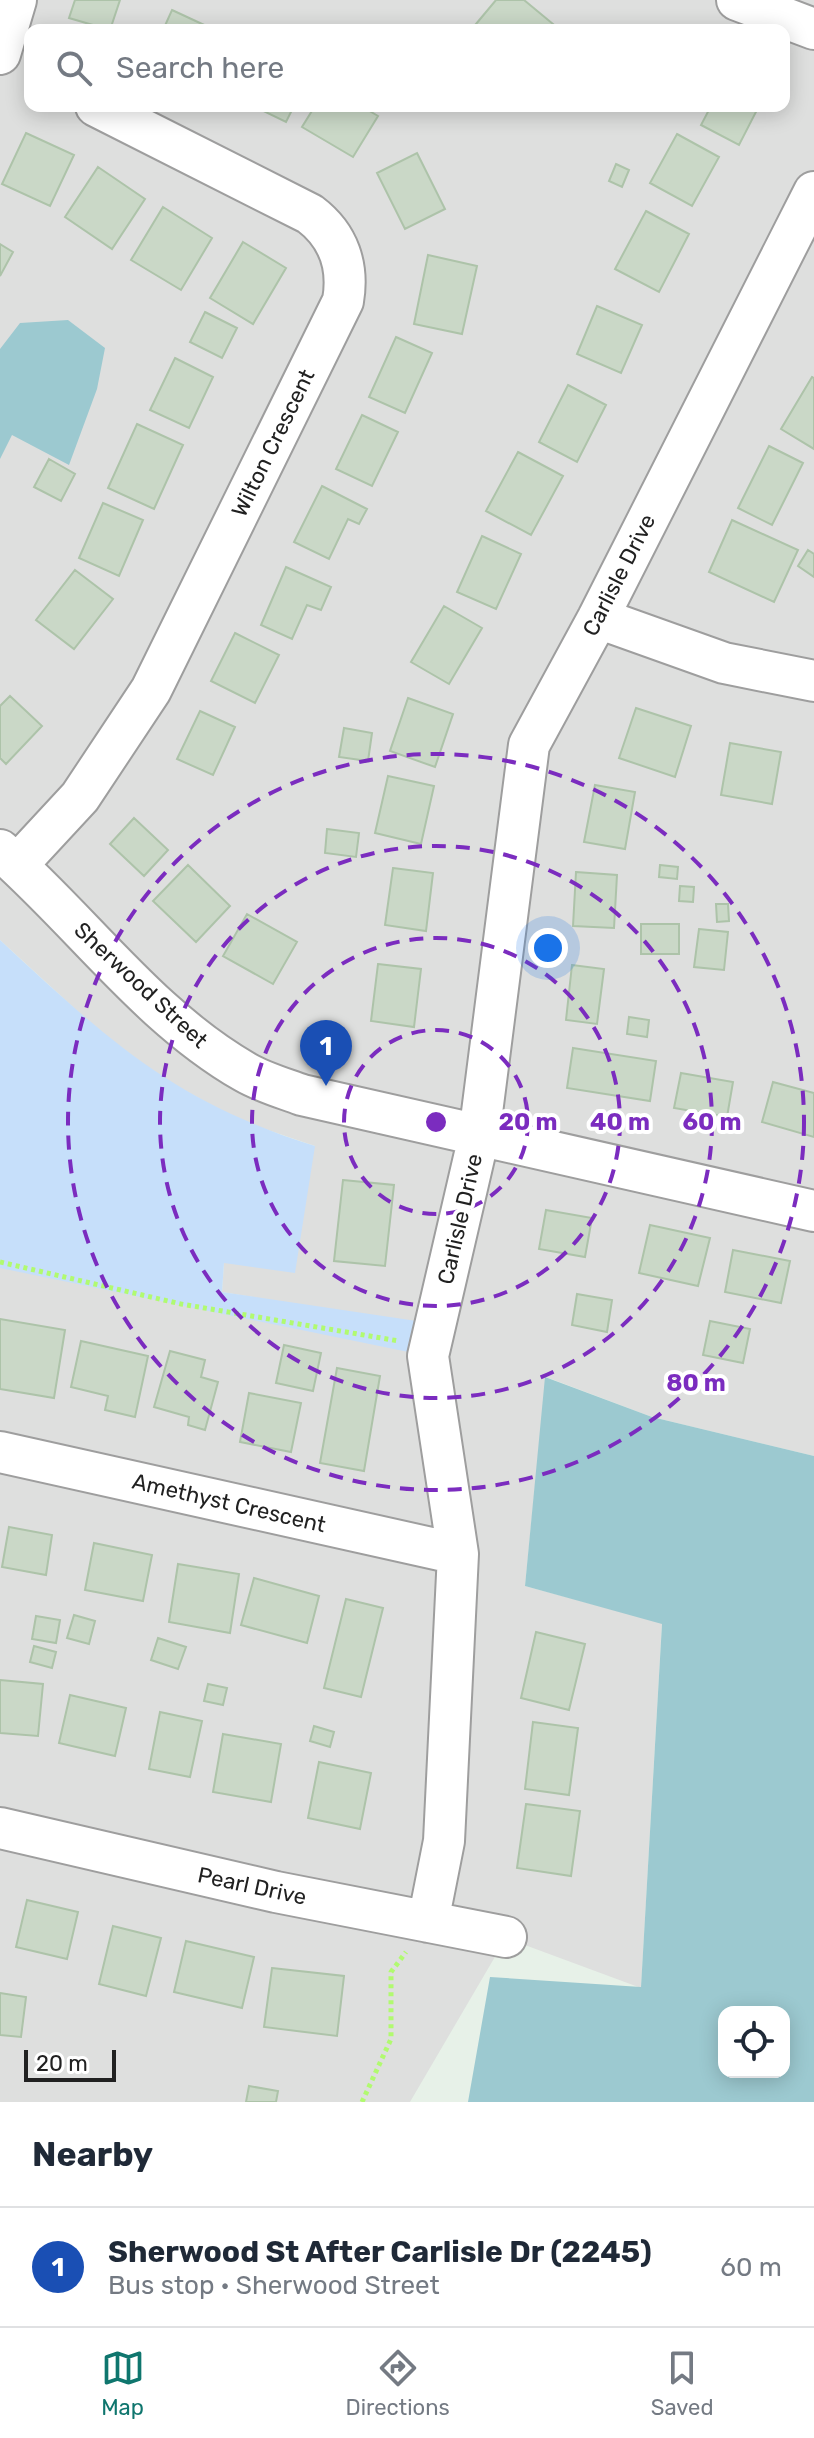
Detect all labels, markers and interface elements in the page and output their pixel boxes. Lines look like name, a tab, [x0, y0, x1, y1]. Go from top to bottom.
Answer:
search box	[24, 24, 790, 112]
icon: search	[52, 46, 96, 90]
text: Search here	[116, 50, 284, 86]
street label: Wilton Crescent	[226, 364, 321, 521]
street label: Carlisle Drive	[577, 510, 661, 640]
street label: Sherwood Street	[69, 916, 214, 1054]
your location	[528, 928, 568, 968]
pin: 1	[300, 1020, 352, 1086]
centre of rings	[422, 1108, 450, 1136]
text: 20 m	[498, 1108, 558, 1136]
text: 40 m	[590, 1108, 650, 1136]
text: 60 m	[682, 1108, 742, 1136]
street label: Carlisle Drive	[432, 1151, 488, 1287]
text: 80 m	[666, 1369, 726, 1397]
street label: Amethyst Crescent	[130, 1468, 329, 1538]
street label: Pearl Drive	[195, 1861, 309, 1911]
map controls	[718, 2006, 790, 2078]
button: locate	[718, 2006, 790, 2078]
scale bar	[24, 2046, 116, 2082]
text: 20 m	[36, 2050, 88, 2077]
text: Nearby	[32, 2134, 153, 2175]
text: Sherwood St After Carlisle Dr (2245)	[108, 2234, 652, 2270]
text: 1	[52, 2252, 64, 2283]
text: 60 m	[720, 2252, 782, 2283]
text: Bus stop · Sherwood Street	[108, 2270, 440, 2301]
tab: Map	[101, 2346, 145, 2421]
tab: Directions	[346, 2346, 450, 2421]
tab: Saved	[651, 2346, 714, 2421]

